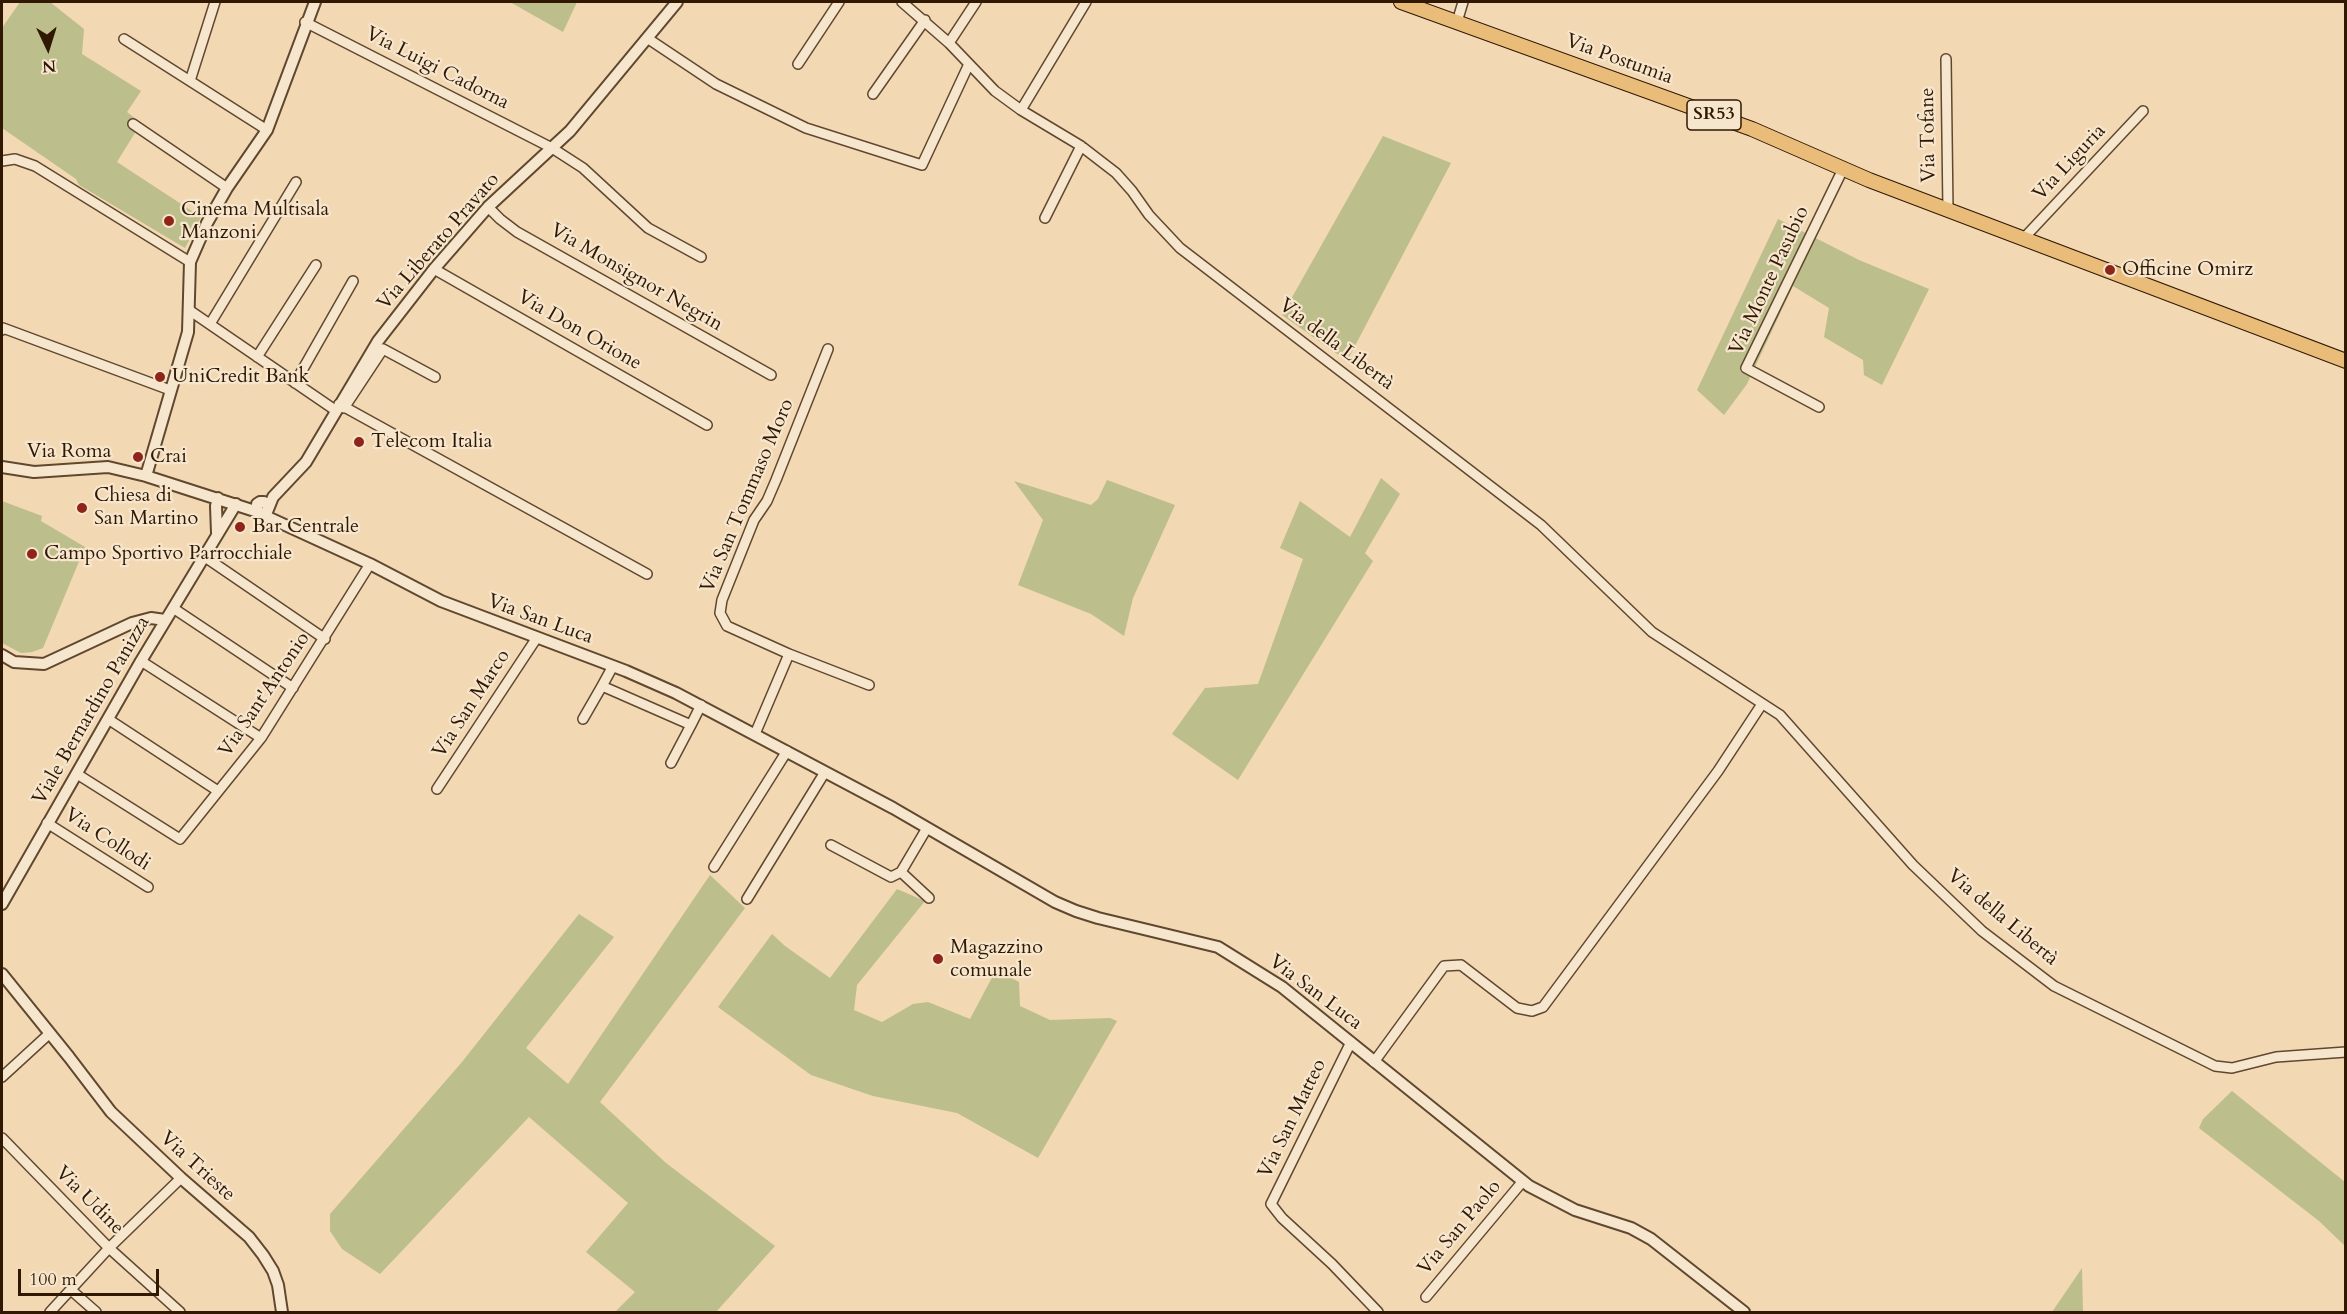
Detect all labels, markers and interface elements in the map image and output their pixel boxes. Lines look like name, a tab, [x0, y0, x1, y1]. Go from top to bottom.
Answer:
north arrow	[18, 18, 78, 78]
street label: Via Luigi Cadorna	[361, 22, 513, 116]
street label: Via Postumia	[1562, 30, 1676, 90]
text: N	[42, 54, 57, 77]
street label: Via Tofane	[1916, 87, 1942, 183]
road number: SR53	[1687, 100, 1741, 130]
street label: Via Liguria	[2029, 120, 2111, 206]
street label: Via Liberato Pravato	[373, 168, 505, 316]
place label: Cinema Multisala Manzoni	[181, 198, 329, 245]
street label: Via Monte Pasubio	[1725, 203, 1815, 359]
marker: Cinema Multisala Manzoni	[162, 214, 176, 228]
street label: Via Monsignor Negrin	[545, 219, 727, 337]
place label: Officine Omirz	[2122, 258, 2253, 282]
marker: Officine Omirz	[2103, 263, 2117, 277]
street label: Via Don Orione	[513, 286, 645, 376]
street label: Via della Libertà	[1274, 294, 1398, 396]
place label: UniCredit Bank	[172, 365, 309, 389]
marker: UniCredit Bank	[153, 370, 167, 384]
street label: Via San Tommaso Moro	[696, 395, 800, 597]
place label: Telecom Italia	[371, 430, 492, 454]
marker: Telecom Italia	[352, 435, 366, 449]
street label: Via Roma	[27, 440, 111, 464]
place label: Crai	[150, 445, 187, 469]
marker: Crai	[131, 450, 145, 464]
place label: Chiesa di San Martino	[94, 484, 198, 531]
marker: Chiesa di San Martino	[75, 501, 89, 515]
place label: Bar Centrale	[252, 515, 359, 539]
marker: Bar Centrale	[233, 520, 247, 534]
place label: Campo Sportivo Parrocchiale	[44, 542, 292, 566]
marker: Campo Sportivo Parrocchiale	[25, 547, 39, 561]
street label: Via San Luca	[484, 590, 596, 650]
street label: Viale Bernardino Panizza	[28, 613, 156, 809]
street label: Via Sant'Antonio	[214, 628, 316, 762]
street label: Via San Marco	[428, 645, 516, 763]
street label: Via Collodi	[59, 803, 155, 877]
street label: Via della Libertà	[1941, 864, 2063, 972]
place label: Magazzino comunale	[950, 936, 1043, 983]
street label: Via San Luca	[1264, 950, 1366, 1036]
marker: Magazzino comunale	[931, 952, 945, 966]
street label: Via San Matteo	[1254, 1055, 1332, 1183]
street label: Via Trieste	[154, 1127, 240, 1207]
street label: Via Udine	[50, 1162, 128, 1240]
street label: Via San Paolo	[1413, 1176, 1507, 1280]
scale bar	[21, 1257, 162, 1295]
text: 100 m	[29, 1267, 77, 1292]

